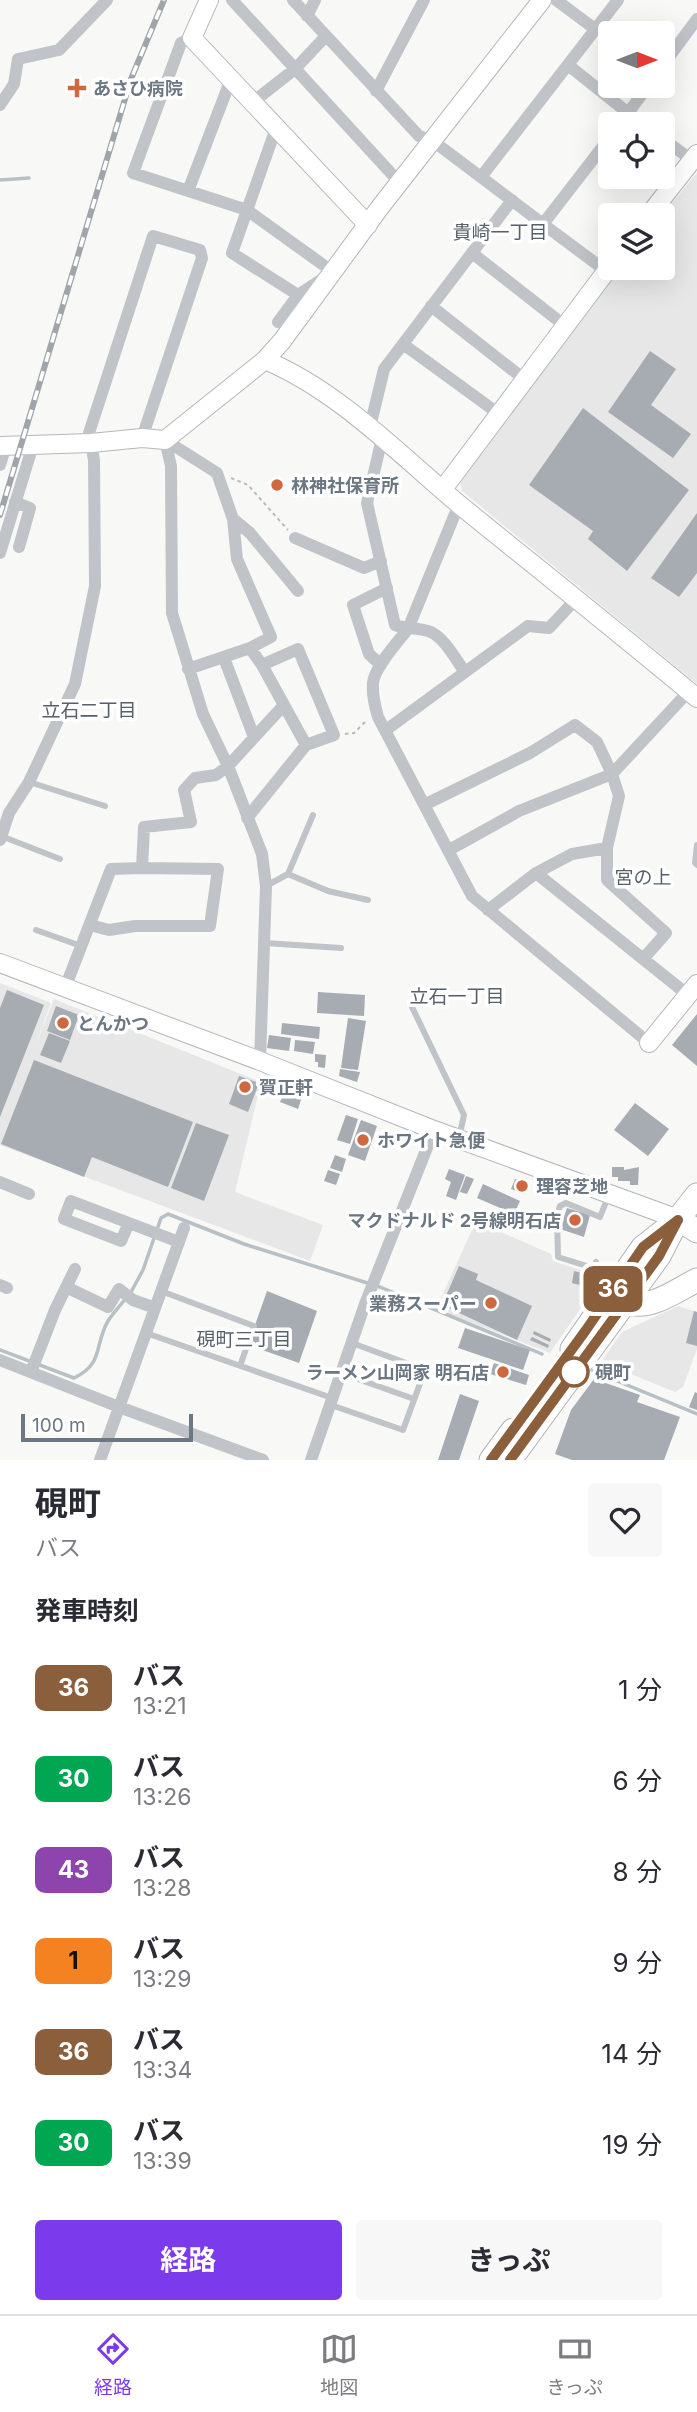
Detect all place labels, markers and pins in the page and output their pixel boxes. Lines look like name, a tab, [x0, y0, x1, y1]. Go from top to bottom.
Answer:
marker: あさひ病院	[67, 78, 87, 98]
place label: あさひ病院	[93, 78, 183, 99]
place label: 林神社保育所	[291, 475, 399, 496]
marker: 林神社保育所	[269, 477, 285, 493]
place label: とんかつ	[77, 1013, 149, 1034]
marker: とんかつ	[55, 1015, 71, 1031]
place label: 賀正軒	[259, 1077, 313, 1098]
marker: 賀正軒	[237, 1079, 253, 1095]
place label: ホワイト急便	[377, 1130, 486, 1151]
marker: ホワイト急便	[355, 1132, 371, 1148]
place label: 理容芝地	[536, 1176, 608, 1197]
marker: 理容芝地	[514, 1178, 530, 1194]
place label: マクドナルド 2号線明石店	[347, 1210, 561, 1231]
marker: マクドナルド 2号線明石店	[567, 1212, 583, 1228]
place label: 業務スーパー	[369, 1293, 477, 1314]
marker: 業務スーパー	[483, 1295, 499, 1311]
marker: 硯町	[559, 1357, 589, 1387]
place label: ラーメン山岡家 明石店	[305, 1362, 489, 1383]
place label: 硯町	[595, 1362, 631, 1383]
marker: ラーメン山岡家 明石店	[495, 1364, 511, 1380]

